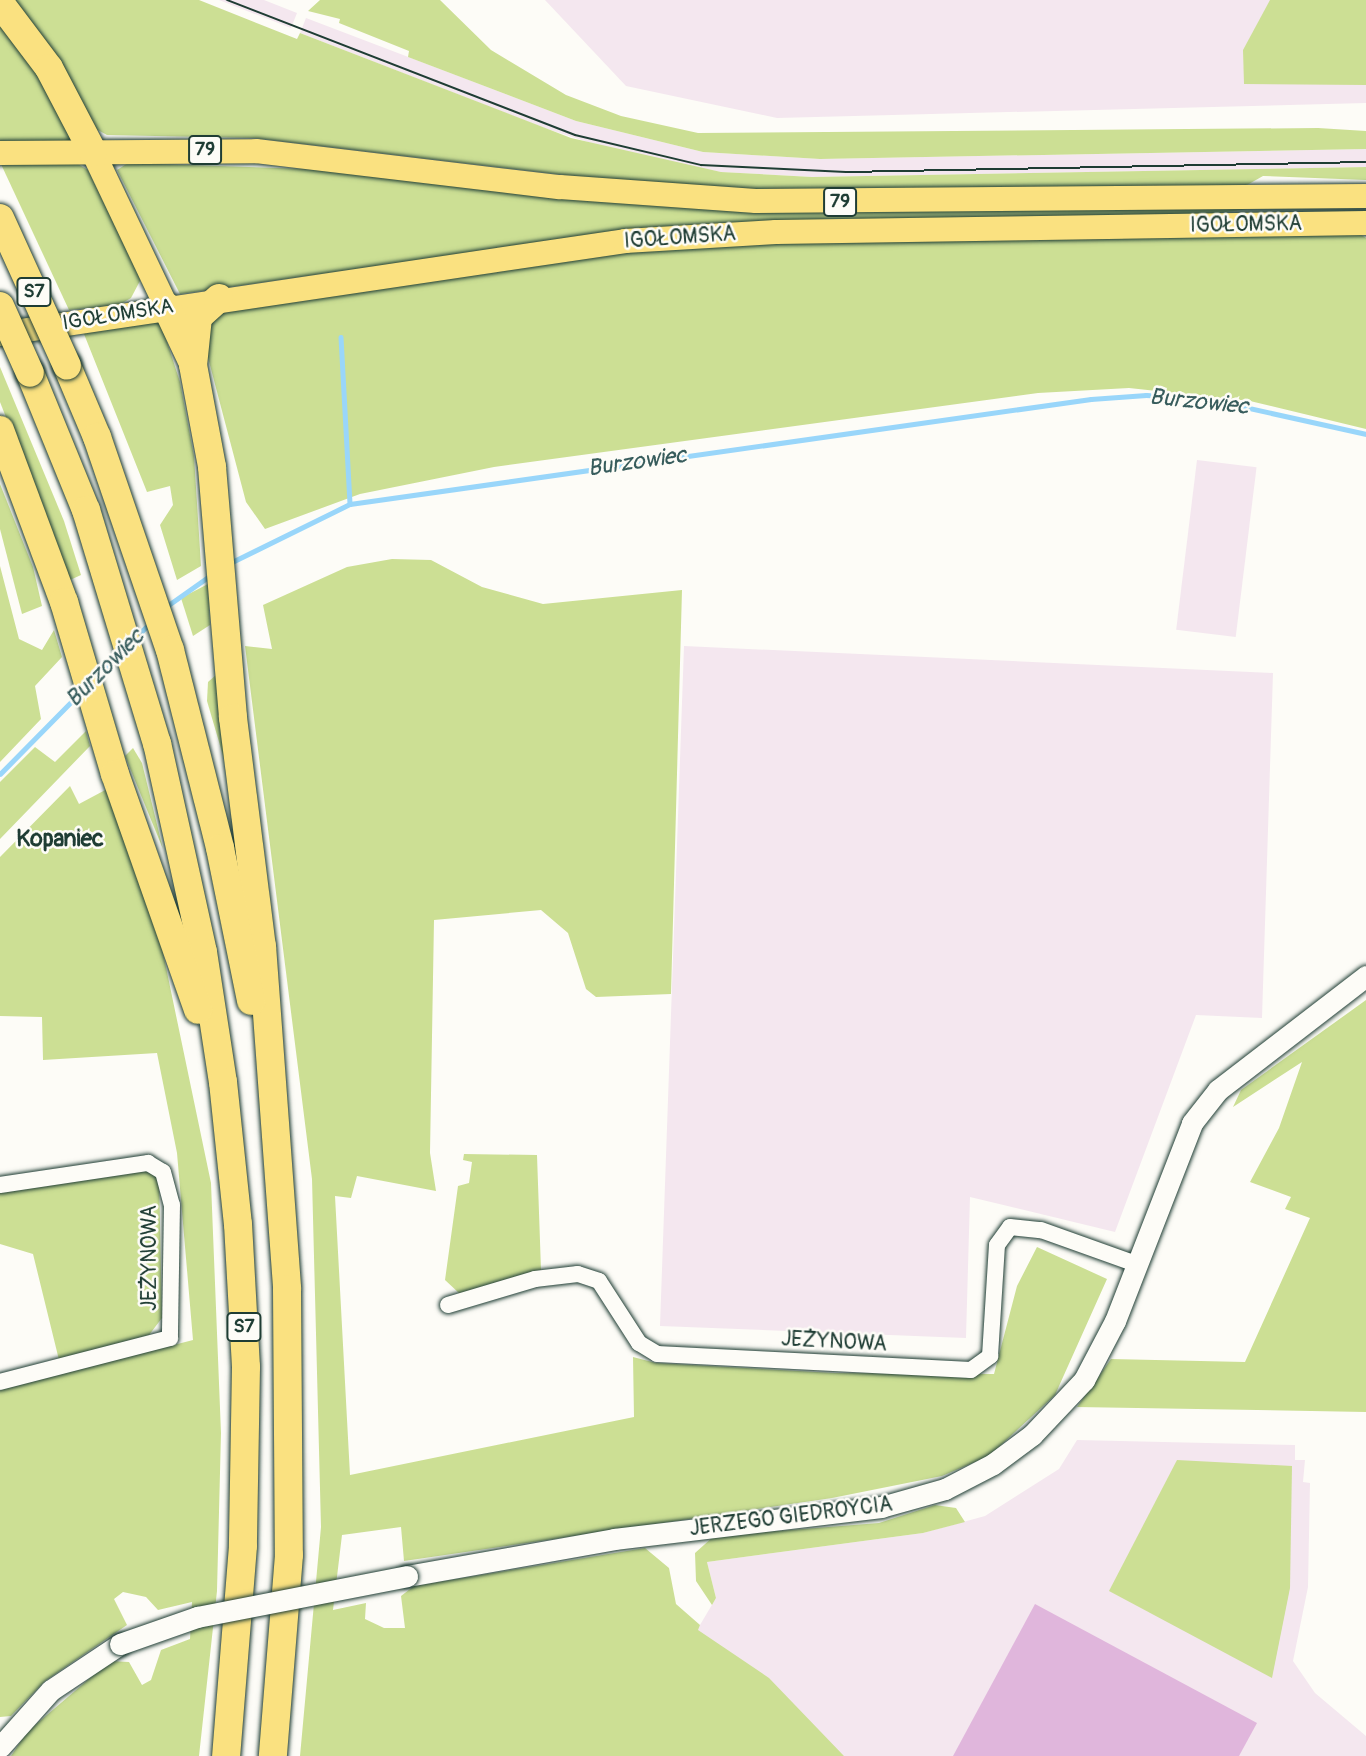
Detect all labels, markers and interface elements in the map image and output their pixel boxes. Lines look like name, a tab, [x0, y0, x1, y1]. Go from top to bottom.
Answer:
road number: 79	[188, 134, 222, 166]
road number: 79	[822, 186, 858, 218]
street label: IGOŁOMSKA	[1190, 211, 1302, 239]
street label: IGOŁOMSKA	[623, 222, 737, 254]
road number: S7	[15, 276, 53, 308]
street label: IGOŁOMSKA	[61, 294, 175, 336]
water label: Burzowiec	[1148, 383, 1250, 421]
water label: Burzowiec	[586, 441, 688, 483]
water label: Burzowiec	[60, 623, 150, 713]
district label: Kopaniec	[16, 825, 104, 853]
street label: JEŻYNOWA	[137, 1205, 163, 1311]
road number: S7	[225, 1312, 263, 1343]
street label: JEŻYNOWA	[780, 1327, 888, 1357]
street label: JERZEGO GIEDROYCIA	[688, 1492, 894, 1542]

